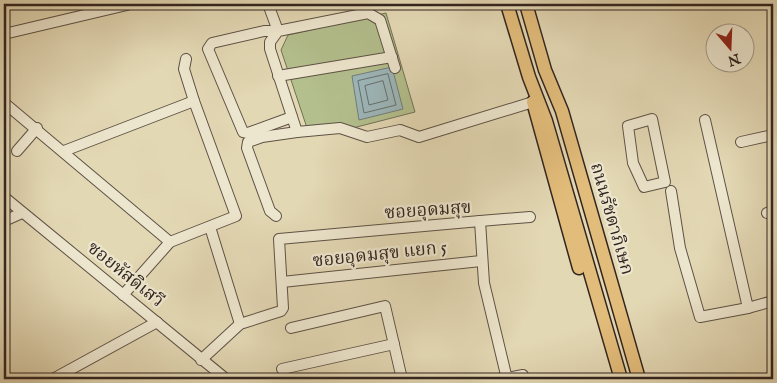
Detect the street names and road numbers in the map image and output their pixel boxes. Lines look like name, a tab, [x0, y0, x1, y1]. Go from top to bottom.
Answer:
street label: ถนนรัชดาภิเษก	[584, 160, 638, 278]
street label: ซอยอุดมสุข	[384, 196, 472, 226]
street label: ซอยอุดมสุข แยก 5	[312, 236, 449, 273]
street label: ซอยหัสดิเสวี	[82, 237, 168, 313]

